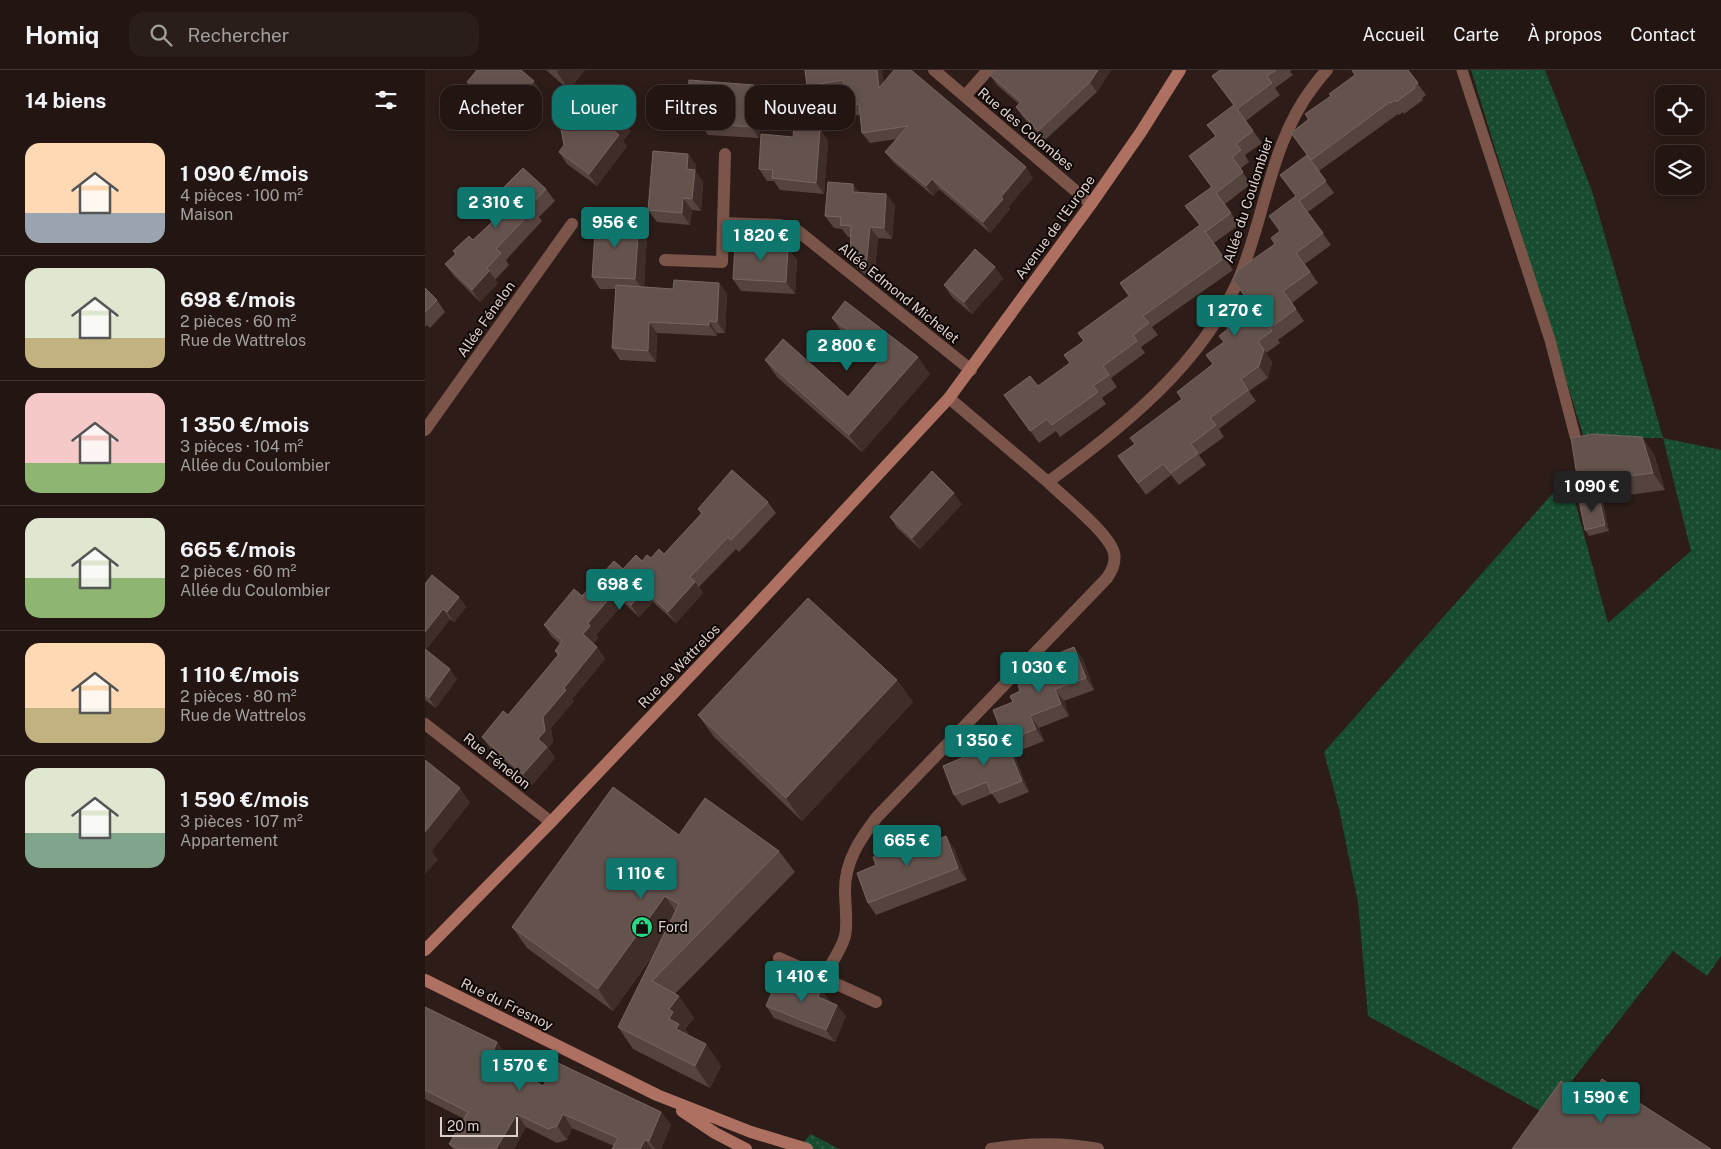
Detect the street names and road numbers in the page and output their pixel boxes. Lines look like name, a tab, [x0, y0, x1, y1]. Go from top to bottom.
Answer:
street label: Rue des Colombes	[975, 84, 1077, 174]
street label: Allée du Coulombier	[1220, 135, 1276, 265]
street label: Avenue de l'Europe	[1012, 172, 1098, 282]
street label: Allée Edmond Michelet	[836, 240, 962, 346]
street label: Allée Fénelon	[454, 278, 518, 360]
street label: Rue de Wattrelos	[635, 621, 723, 711]
street label: Rue Fénelon	[460, 730, 534, 792]
street label: Rue du Fresnoy	[458, 975, 556, 1033]

